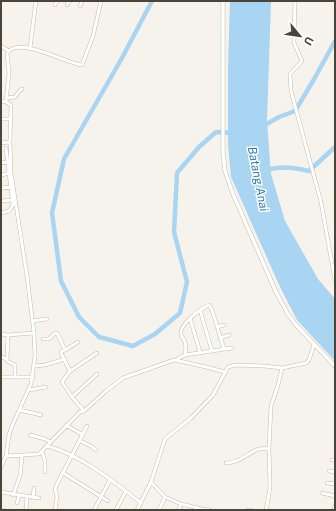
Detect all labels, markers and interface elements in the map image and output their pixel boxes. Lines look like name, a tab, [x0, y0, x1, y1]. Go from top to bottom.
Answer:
north arrow	[280, 16, 320, 56]
text: U	[302, 34, 316, 47]
water label: Batang Anai	[245, 145, 271, 213]

